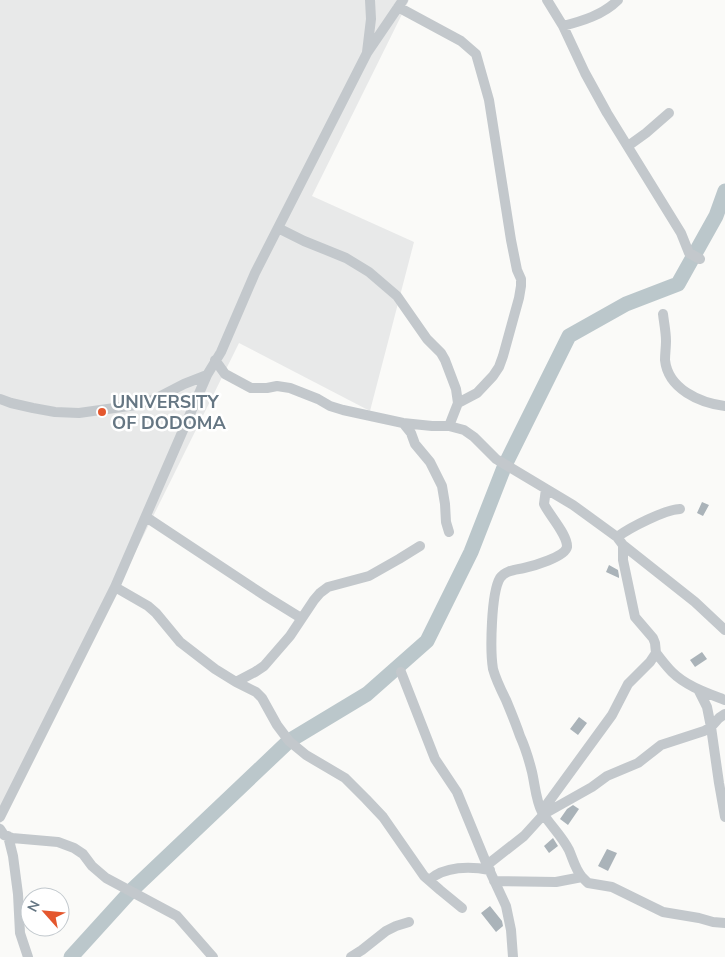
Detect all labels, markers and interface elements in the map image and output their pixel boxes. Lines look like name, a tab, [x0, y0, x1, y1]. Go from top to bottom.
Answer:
place label: UNIVERSITY OF DODOMA	[112, 390, 226, 435]
marker: UNIVERSITY OF DODOMA	[96, 406, 108, 418]
north arrow	[20, 887, 70, 937]
text: N	[23, 897, 45, 915]

